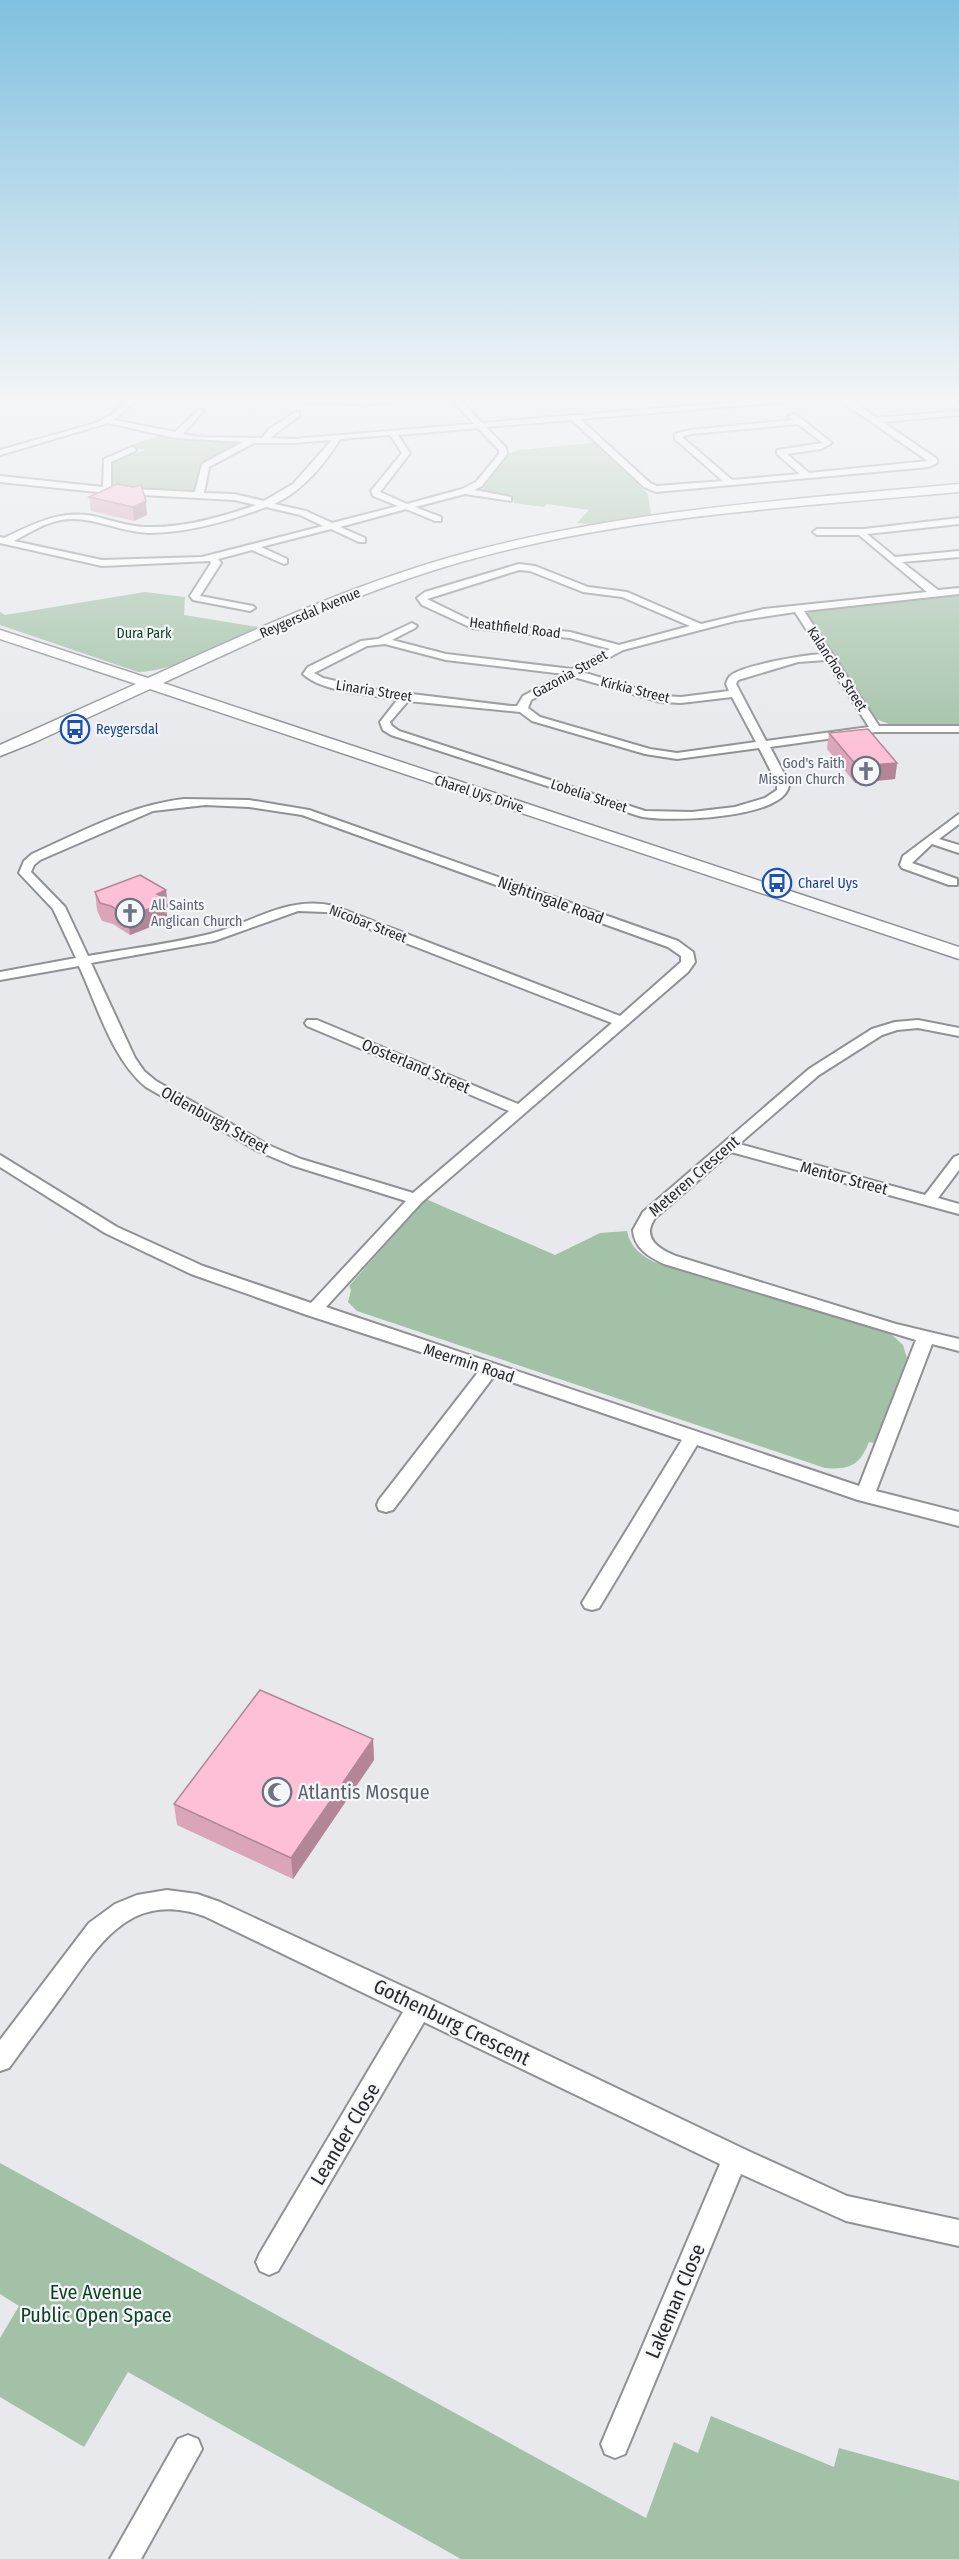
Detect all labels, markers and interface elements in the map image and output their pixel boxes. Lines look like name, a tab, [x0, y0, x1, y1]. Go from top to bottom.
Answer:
street label: Reygersdal Avenue	[257, 584, 363, 642]
street label: Heathfield Road	[468, 614, 562, 642]
street label: Kalanchoe Street	[803, 624, 871, 715]
park label: Dura Park	[117, 625, 172, 642]
street label: Gazonia Street	[530, 646, 611, 702]
street label: Kirkia Street	[599, 673, 672, 707]
street label: Linaria Street	[335, 677, 414, 705]
bus stop icon: Reygersdal	[59, 713, 91, 745]
place label: Reygersdal	[96, 721, 159, 738]
place label: God's Faith Mission Church	[759, 755, 845, 788]
church icon: God's Faith Mission Church	[850, 755, 882, 787]
street label: Charel Uys Drive	[432, 772, 526, 816]
street label: Lobelia Street	[549, 776, 630, 816]
bus stop icon: Charel Uys	[761, 867, 793, 899]
street label: Nightingale Road	[495, 872, 607, 928]
place label: Charel Uys	[798, 875, 858, 892]
church icon: All Saints Anglican Church	[114, 897, 146, 929]
place label: All Saints Anglican Church	[151, 897, 242, 930]
street label: Nicobar Street	[327, 901, 410, 947]
street label: Oosterland Street	[359, 1035, 474, 1098]
street label: Oldenburgh Street	[158, 1083, 273, 1158]
street label: Meteren Crescent	[645, 1131, 744, 1220]
street label: Mentor Street	[798, 1157, 891, 1199]
street label: Meermin Road	[421, 1339, 517, 1387]
mosque icon: Atlantis Mosque	[261, 1776, 293, 1808]
place label: Atlantis Mosque	[298, 1780, 430, 1804]
street label: Gothenburg Crescent	[370, 1974, 535, 2071]
street label: Leander Close	[305, 2079, 385, 2189]
street label: Lakeman Close	[640, 2240, 710, 2362]
park label: Eve Avenue Public Open Space	[20, 2280, 172, 2327]

